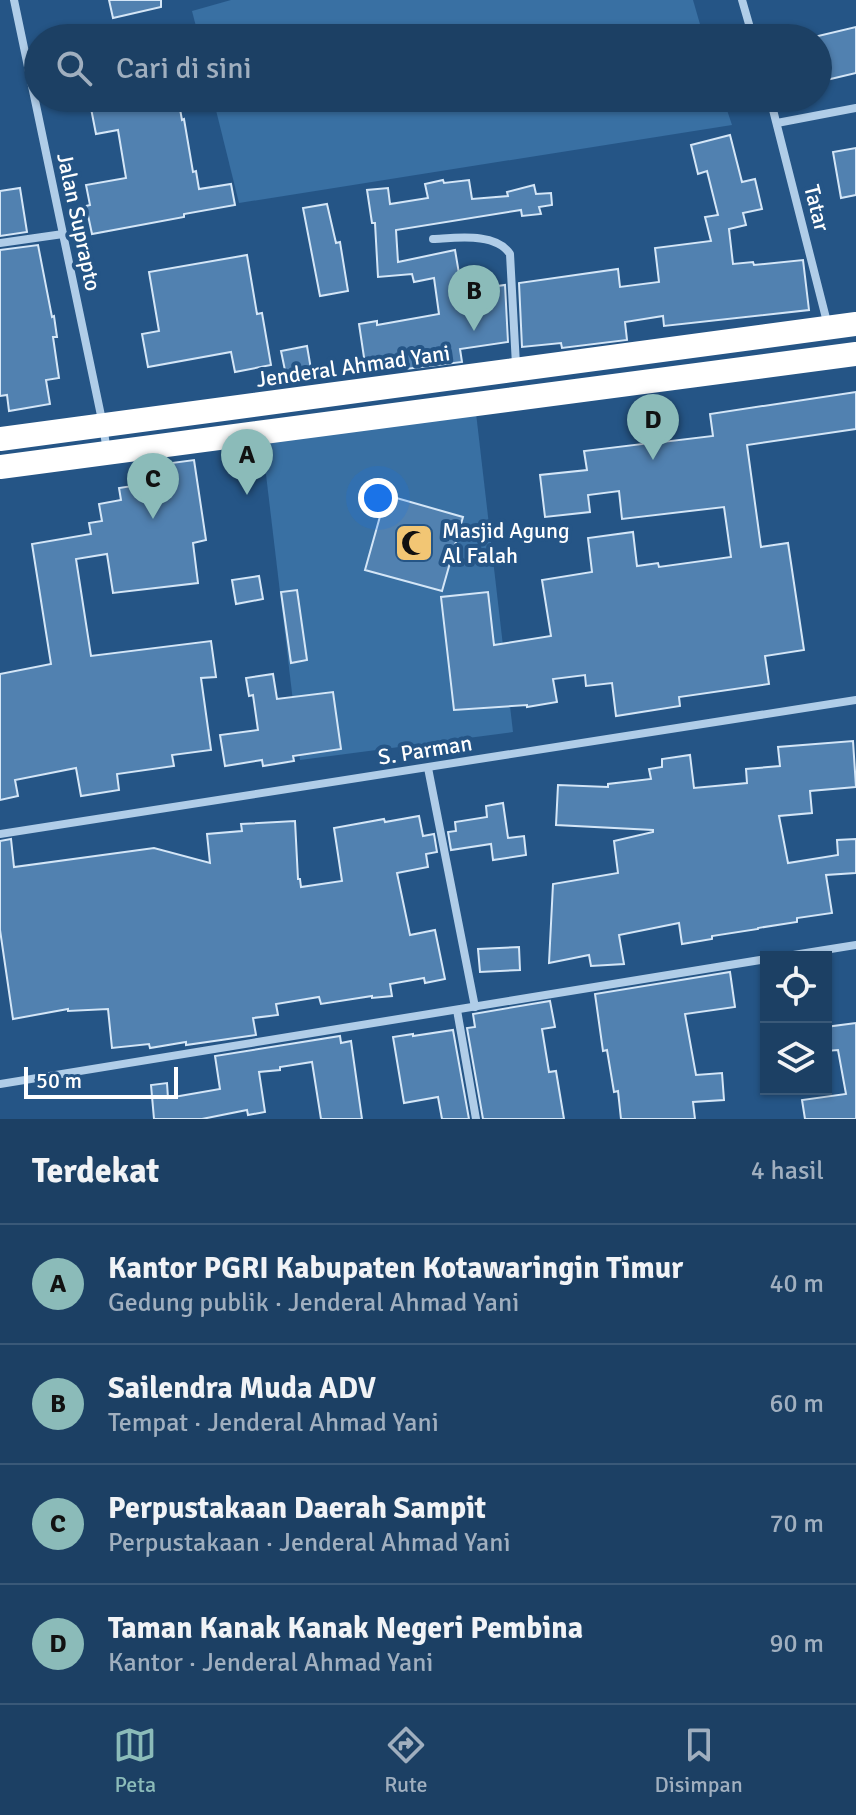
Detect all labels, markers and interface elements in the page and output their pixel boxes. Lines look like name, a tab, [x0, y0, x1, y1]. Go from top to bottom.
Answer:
search box	[24, 24, 832, 112]
icon: search	[52, 46, 96, 90]
text: Cari di sini	[116, 50, 252, 87]
street label: Jalan Suprapto	[51, 150, 107, 294]
street label: Tatar	[798, 182, 836, 234]
pin: B	[448, 265, 500, 331]
street label: Jenderal Ahmad Yani	[254, 339, 452, 393]
pin: D	[627, 394, 679, 460]
pin: A	[221, 429, 273, 495]
pin: C	[127, 453, 179, 519]
your location	[358, 478, 398, 518]
place label: Masjid Agung Al Falah	[442, 517, 570, 569]
mosque icon: Masjid Agung Al Falah	[393, 522, 435, 564]
street label: S. Parman	[376, 729, 474, 771]
map controls	[760, 951, 832, 1095]
button: locate	[760, 951, 832, 1023]
button: layers	[760, 1023, 832, 1095]
scale bar	[24, 1063, 178, 1099]
text: 50 m	[36, 1067, 82, 1094]
text: Terdekat	[32, 1150, 159, 1192]
text: 4 hasil	[751, 1155, 824, 1187]
text: Kantor PGRI Kabupaten Kotawaringin Timur	[108, 1250, 683, 1287]
text: A	[50, 1268, 66, 1300]
text: 40 m	[769, 1268, 824, 1300]
text: Gedung publik · Jenderal Ahmad Yani	[108, 1287, 519, 1319]
text: Sailendra Muda ADV	[108, 1370, 376, 1407]
text: B	[50, 1388, 66, 1420]
text: 60 m	[769, 1388, 824, 1420]
text: Tempat · Jenderal Ahmad Yani	[108, 1407, 439, 1439]
text: Perpustakaan Daerah Sampit	[108, 1490, 486, 1527]
text: C	[50, 1508, 66, 1540]
text: 70 m	[769, 1508, 824, 1540]
text: Perpustakaan · Jenderal Ahmad Yani	[108, 1527, 510, 1559]
text: Taman Kanak Kanak Negeri Pembina	[108, 1610, 583, 1647]
text: D	[49, 1628, 67, 1660]
text: 90 m	[769, 1628, 824, 1660]
text: Kantor · Jenderal Ahmad Yani	[108, 1647, 433, 1679]
tab: Peta	[113, 1723, 157, 1798]
tab: Rute	[384, 1723, 428, 1798]
tab: Disimpan	[654, 1723, 743, 1798]

